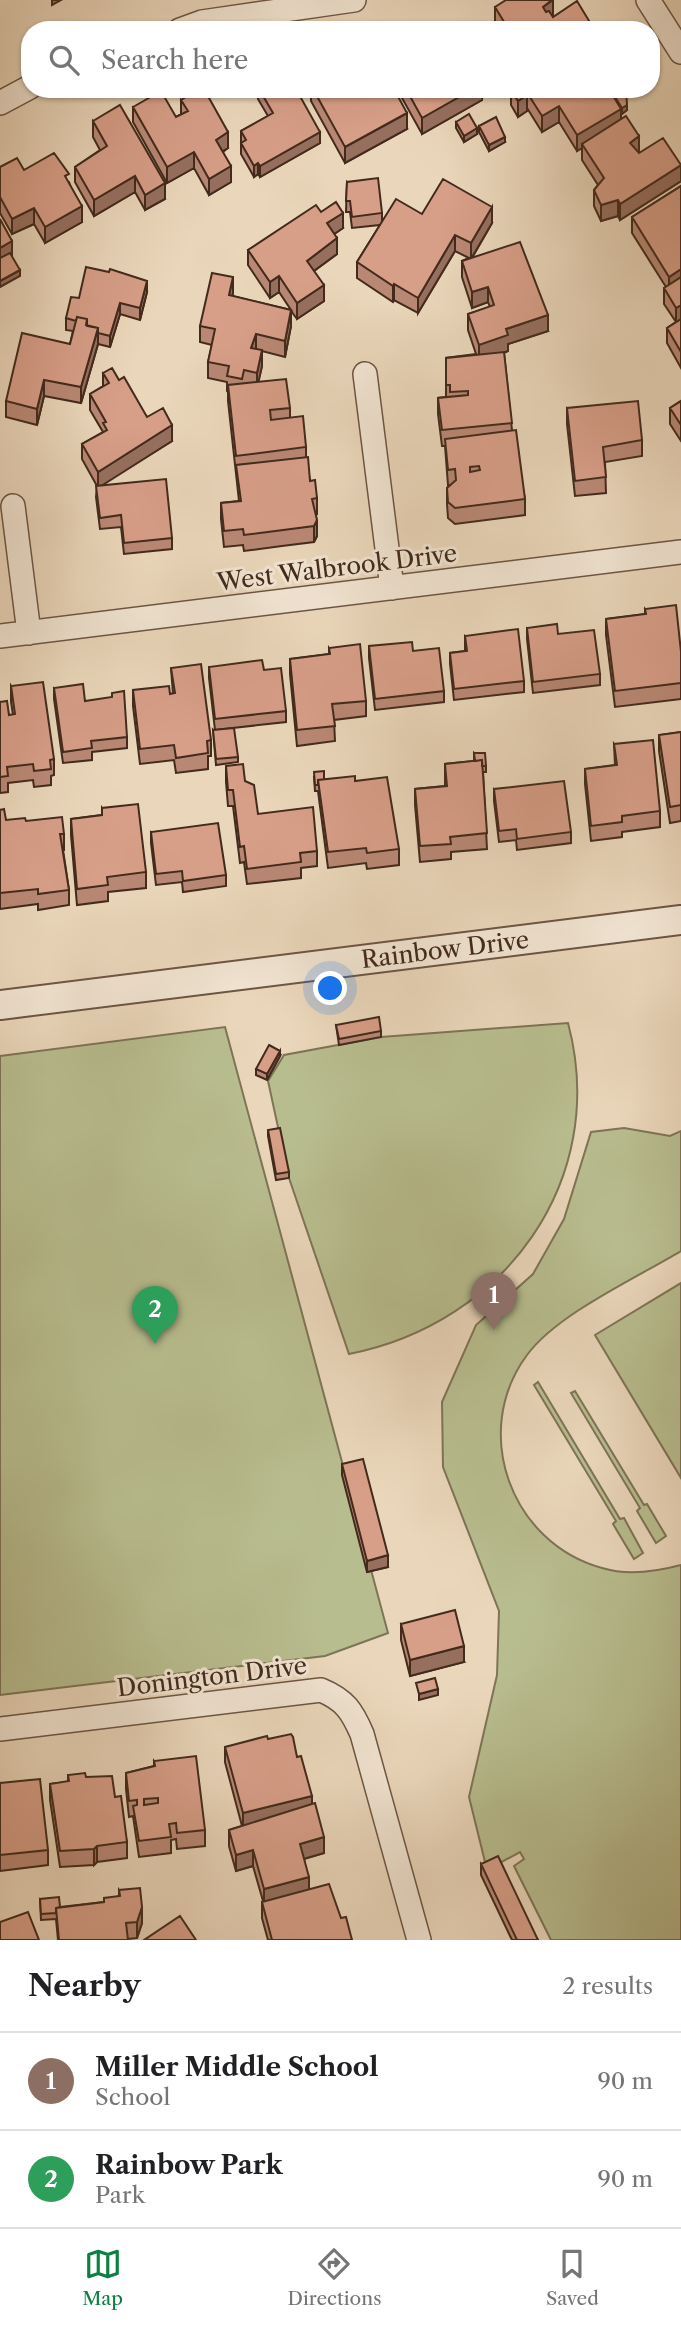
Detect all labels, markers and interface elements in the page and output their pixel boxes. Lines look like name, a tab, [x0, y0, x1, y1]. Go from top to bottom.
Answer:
search box	[21, 21, 660, 98]
icon: search	[45, 41, 83, 79]
text: Search here	[101, 44, 248, 76]
street label: West Walbrook Drive	[214, 538, 459, 597]
street label: Rainbow Drive	[359, 925, 531, 974]
your location	[313, 971, 347, 1005]
pin: 1	[471, 1272, 517, 1330]
pin: 2	[132, 1286, 178, 1344]
street label: Donington Drive	[115, 1650, 309, 1703]
text: Nearby	[28, 1967, 141, 2004]
text: 2 results	[562, 1972, 653, 2000]
text: Miller Middle School	[95, 2051, 378, 2083]
text: 1	[46, 2067, 56, 2095]
text: 90 m	[597, 2067, 653, 2095]
text: School	[95, 2083, 170, 2111]
text: Rainbow Park	[95, 2149, 283, 2181]
text: 2	[44, 2165, 58, 2193]
text: 90 m	[597, 2165, 653, 2193]
text: Park	[95, 2181, 145, 2209]
tab: Map	[82, 2245, 123, 2310]
tab: Directions	[288, 2245, 381, 2310]
tab: Saved	[546, 2245, 599, 2310]

